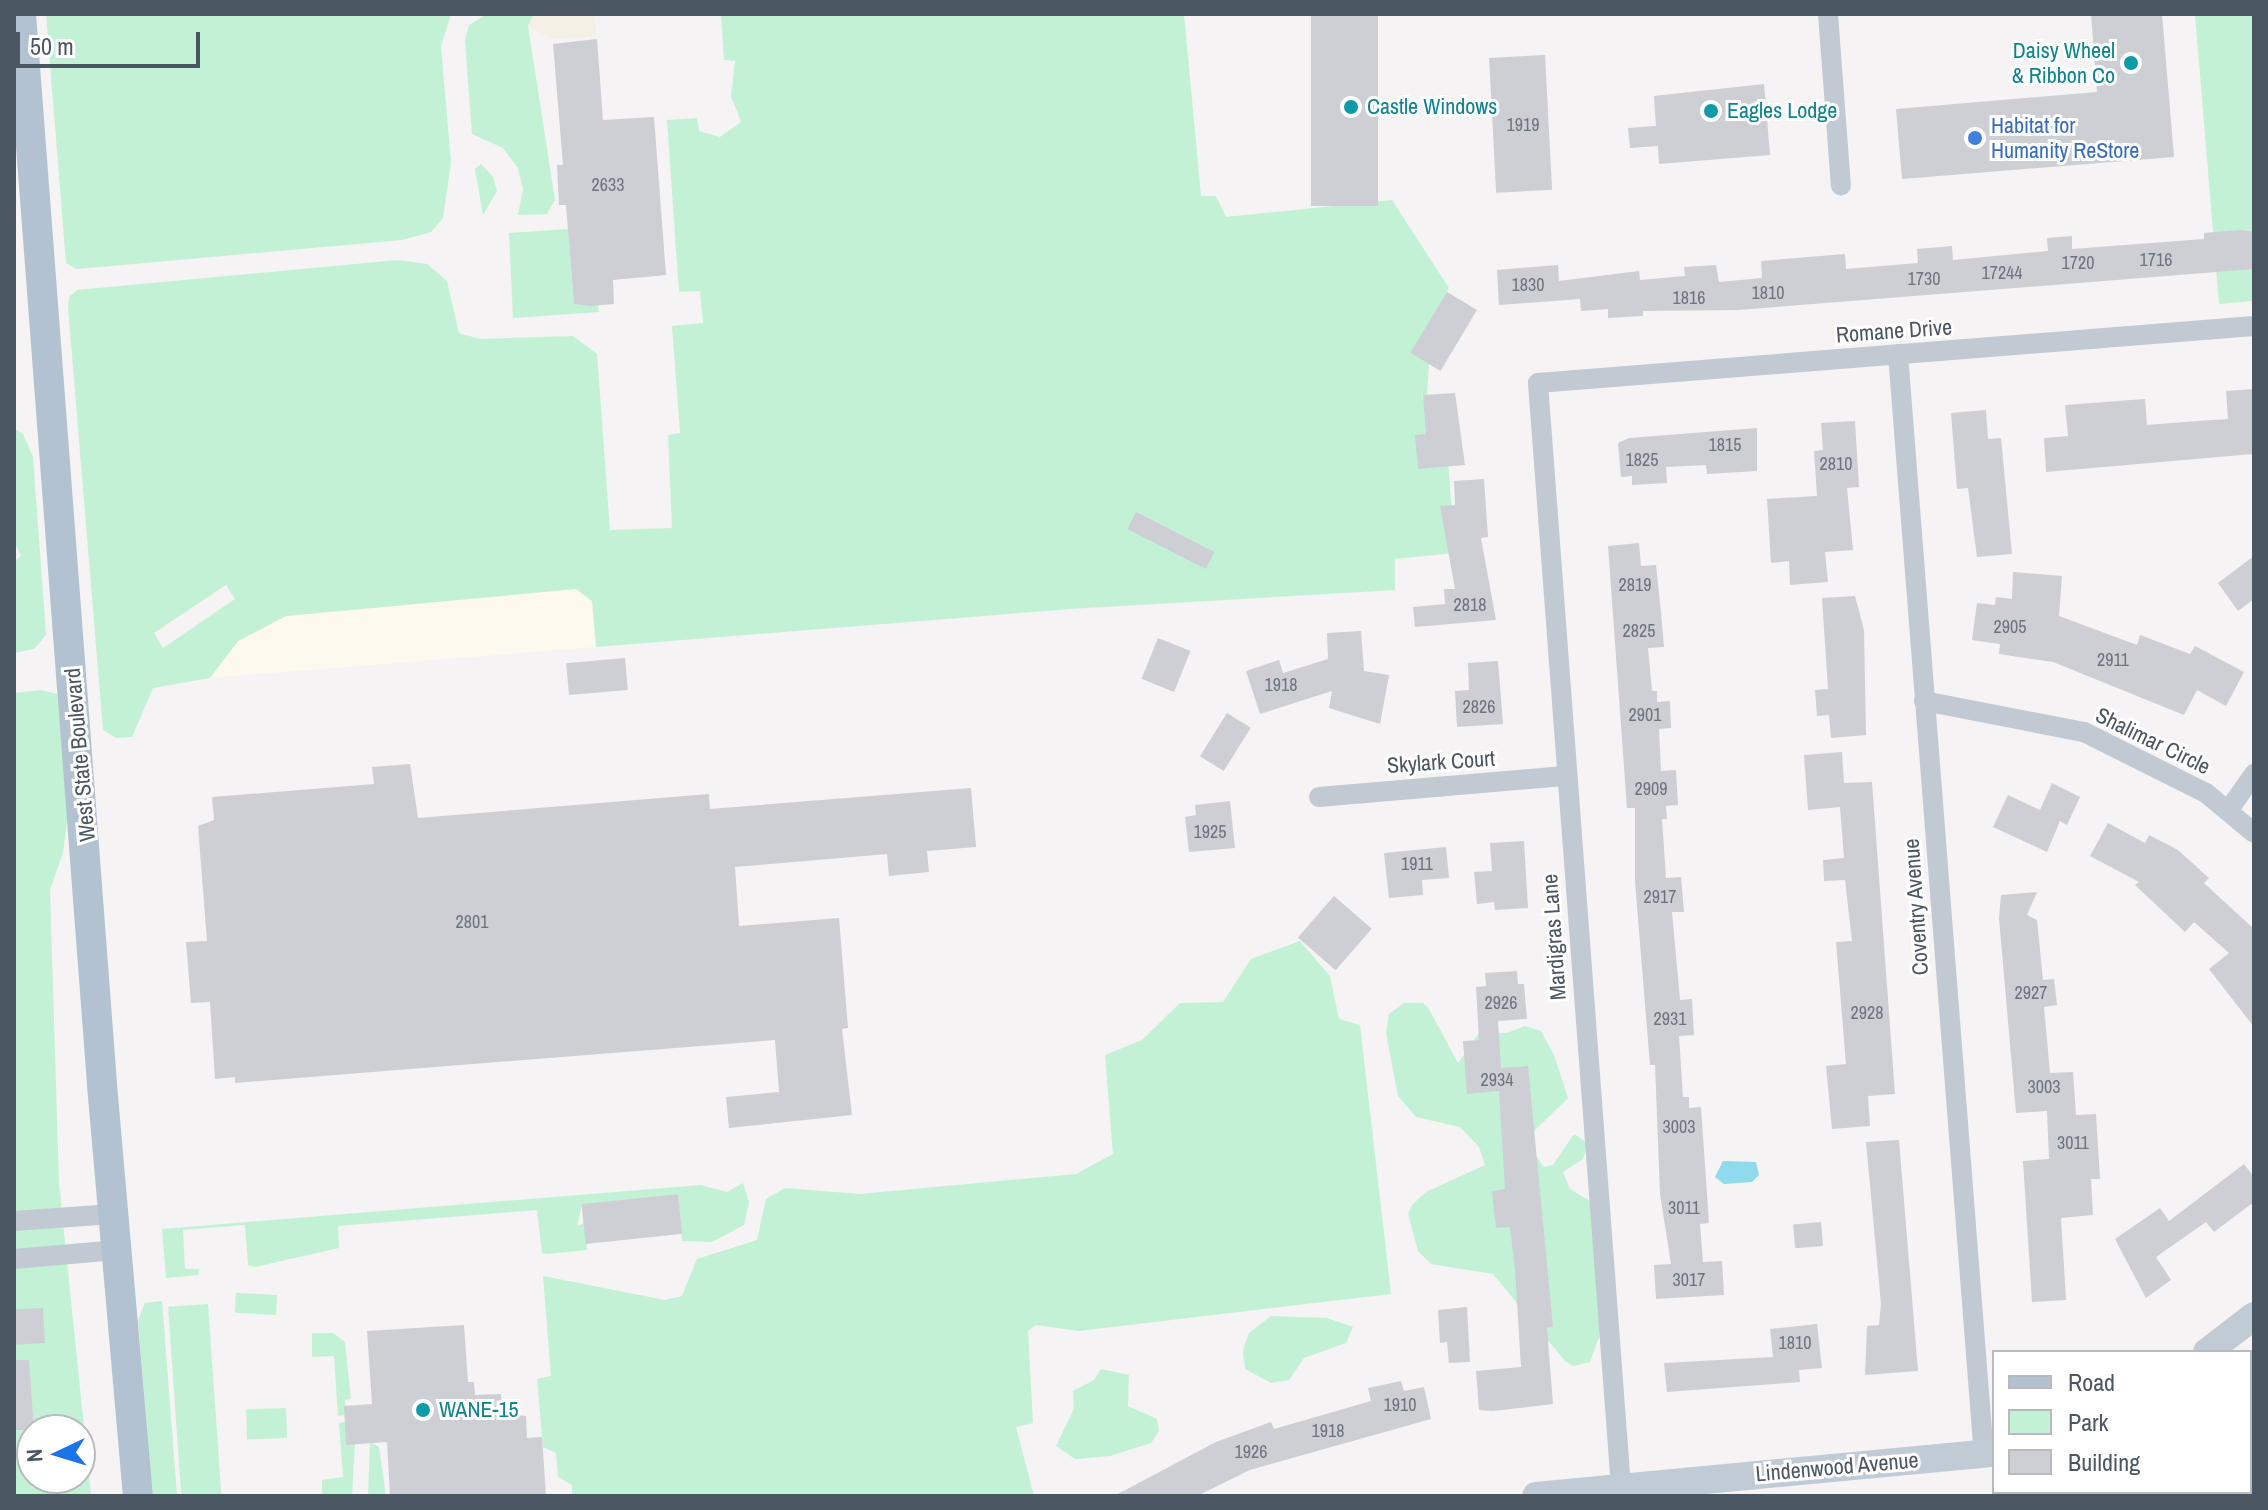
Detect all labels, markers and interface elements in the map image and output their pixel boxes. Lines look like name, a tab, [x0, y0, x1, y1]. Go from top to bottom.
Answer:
scale bar	[20, 16, 204, 66]
text: 50 m	[30, 30, 74, 62]
place label: Daisy Wheel & Ribbon Co	[2012, 37, 2115, 88]
marker: Daisy Wheel & Ribbon Co	[2122, 54, 2140, 72]
place label: Castle Windows	[1367, 94, 1497, 120]
marker: Castle Windows	[1342, 98, 1360, 116]
place label: Eagles Lodge	[1727, 98, 1837, 124]
marker: Eagles Lodge	[1702, 102, 1720, 120]
place label: Habitat for Humanity ReStore	[1991, 112, 2139, 164]
house number: 1919	[1507, 114, 1539, 136]
marker: Habitat for Humanity ReStore	[1966, 129, 1984, 147]
house number: 2633	[592, 174, 624, 196]
house number: 1716	[2140, 249, 2172, 271]
house number: 1720	[2062, 252, 2094, 274]
house number: 17244	[1981, 262, 2023, 284]
house number: 1730	[1908, 268, 1940, 290]
house number: 1830	[1512, 274, 1544, 296]
house number: 1810	[1752, 282, 1784, 304]
house number: 1816	[1673, 287, 1705, 309]
street label: Romane Drive	[1835, 314, 1953, 348]
house number: 1815	[1709, 434, 1741, 456]
house number: 1825	[1626, 449, 1658, 471]
house number: 2810	[1820, 453, 1852, 475]
house number: 2819	[1619, 574, 1651, 596]
house number: 2818	[1454, 594, 1486, 616]
house number: 2905	[1994, 616, 2026, 638]
house number: 2825	[1623, 620, 1655, 642]
house number: 2911	[2097, 649, 2129, 671]
street label: West State Boulevard	[59, 667, 101, 843]
house number: 1918	[1265, 674, 1297, 696]
house number: 2826	[1463, 696, 1495, 718]
street label: Shalimar Circle	[2091, 702, 2215, 780]
house number: 2901	[1629, 704, 1661, 726]
street label: Skylark Court	[1386, 745, 1496, 779]
house number: 2909	[1635, 778, 1667, 800]
house number: 1925	[1194, 821, 1226, 843]
street label: Coventry Avenue	[1898, 837, 1934, 977]
house number: 1911	[1401, 853, 1433, 875]
street label: Mardigras Lane	[1536, 873, 1572, 1001]
house number: 2917	[1644, 886, 1676, 908]
house number: 2801	[456, 911, 488, 933]
house number: 2927	[2015, 982, 2047, 1004]
house number: 2926	[1485, 992, 1517, 1014]
house number: 2928	[1851, 1002, 1883, 1024]
house number: 2931	[1654, 1008, 1686, 1030]
house number: 2934	[1481, 1069, 1513, 1091]
house number: 3003	[2028, 1076, 2060, 1098]
house number: 3003	[1663, 1116, 1695, 1138]
house number: 3011	[2057, 1132, 2089, 1154]
house number: 3011	[1668, 1197, 1700, 1219]
house number: 3017	[1673, 1269, 1705, 1291]
house number: 1810	[1779, 1332, 1811, 1354]
legend	[1992, 1350, 2252, 1494]
text: Road	[2068, 1366, 2115, 1398]
house number: 1910	[1384, 1394, 1416, 1416]
place label: WANE-15	[439, 1397, 519, 1423]
marker: WANE-15	[414, 1401, 432, 1419]
text: Park	[2068, 1406, 2108, 1438]
north arrow	[16, 1414, 96, 1494]
house number: 1918	[1312, 1420, 1344, 1442]
house number: 1926	[1235, 1441, 1267, 1463]
text: Building	[2068, 1446, 2140, 1478]
street label: Lindenwood Avenue	[1754, 1447, 1920, 1487]
text: N	[19, 1448, 49, 1463]

